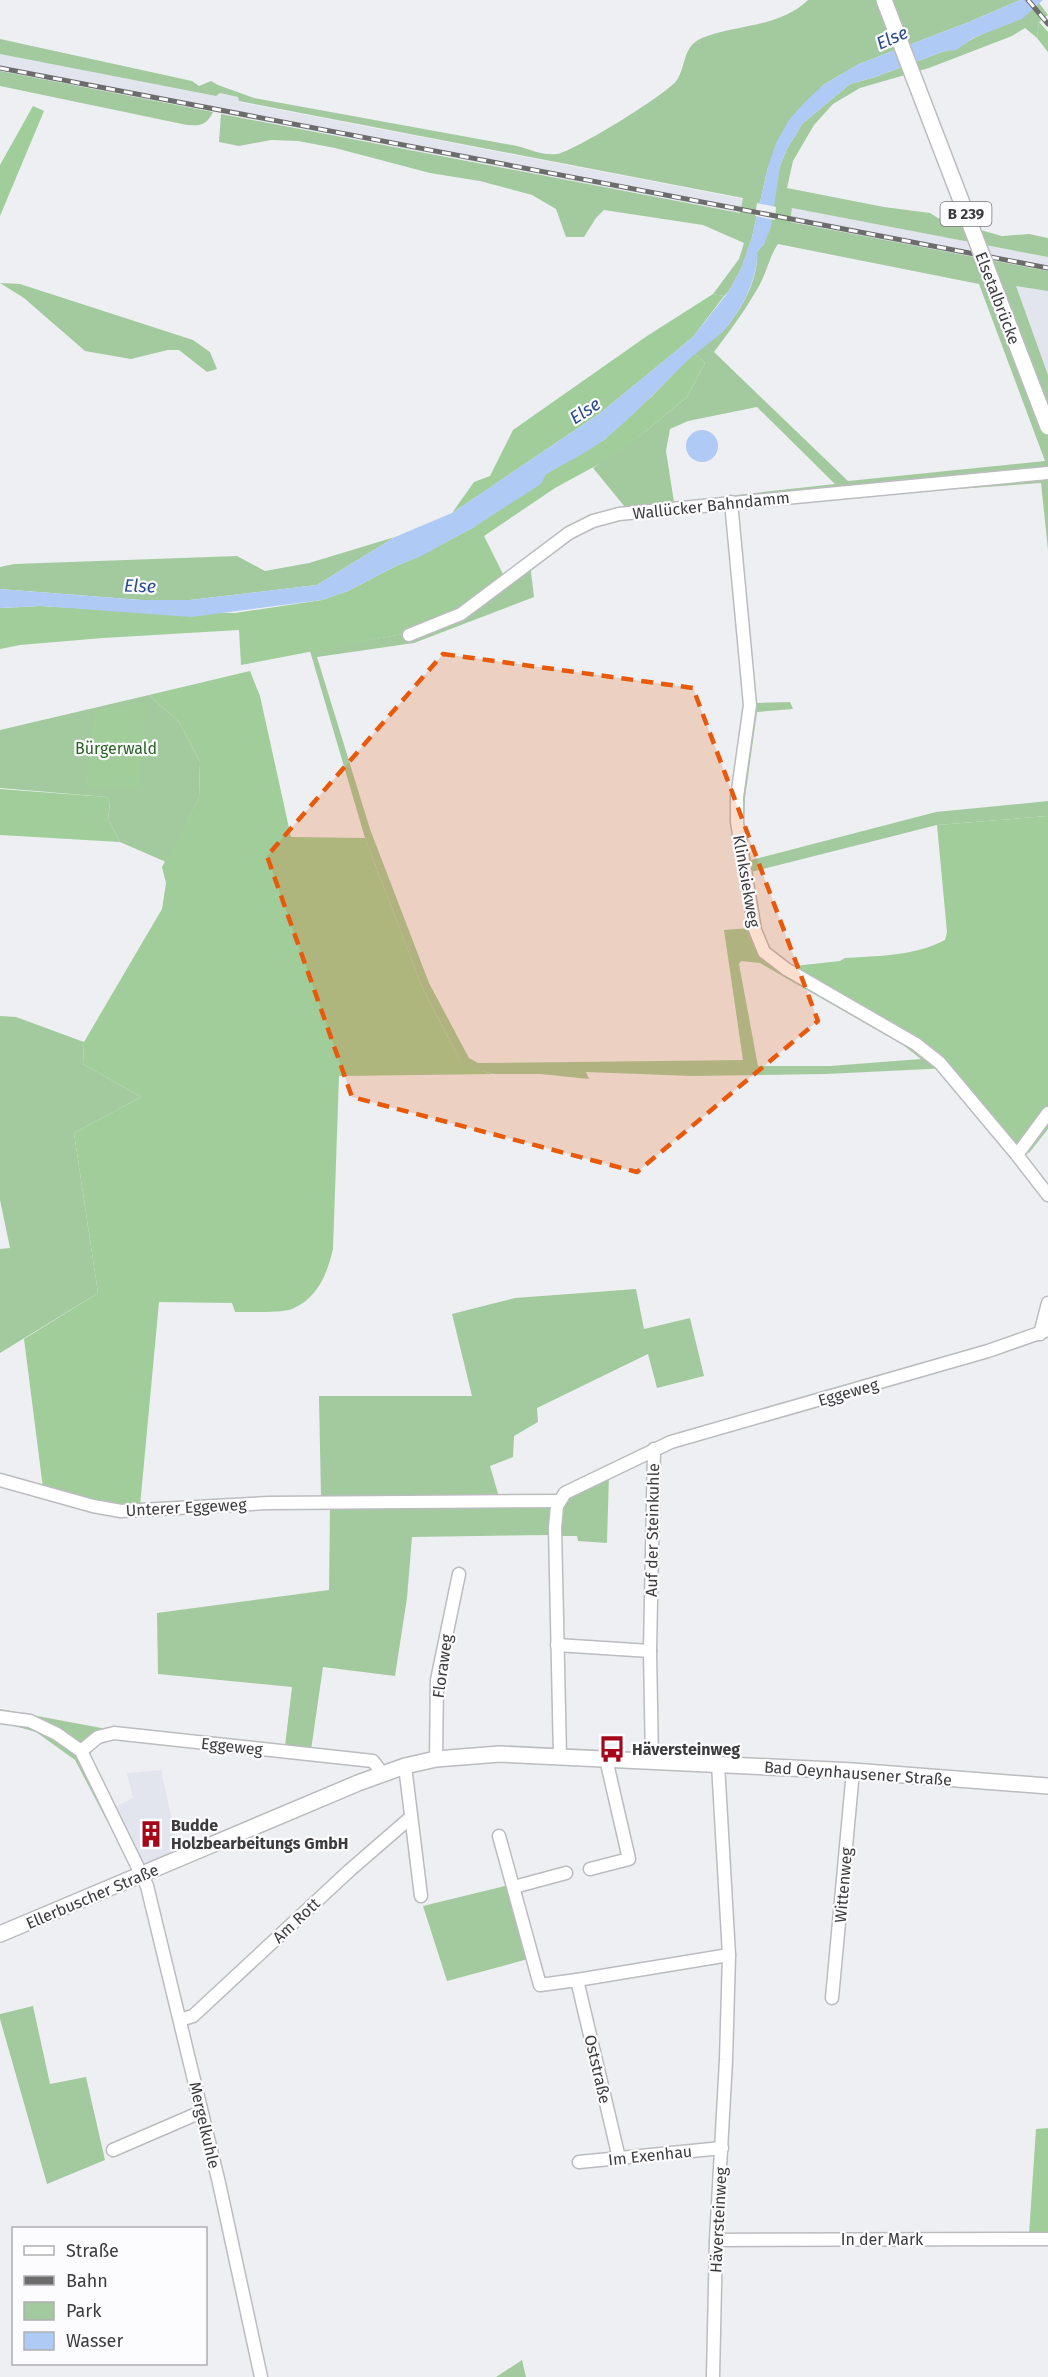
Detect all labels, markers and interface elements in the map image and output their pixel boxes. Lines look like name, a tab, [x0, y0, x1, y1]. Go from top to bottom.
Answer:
water label: Else	[873, 21, 911, 55]
road number: B 239	[940, 202, 992, 226]
street label: Elsetalbrücke	[971, 249, 1024, 347]
water label: Else	[566, 393, 604, 429]
street label: Wallücker Bahndamm	[632, 488, 790, 523]
water label: Else	[124, 574, 156, 598]
park label: Bürgerwald	[75, 739, 157, 758]
street label: Klinksiekweg	[729, 833, 764, 929]
street label: Eggeweg	[816, 1375, 881, 1410]
street label: Auf der Steinkuhle	[642, 1463, 663, 1597]
street label: Unterer Eggeweg	[125, 1495, 248, 1520]
street label: Floraweg	[429, 1632, 456, 1699]
street label: Eggeweg	[200, 1734, 264, 1759]
bus stop icon: Häversteinweg	[597, 1734, 627, 1764]
place label: Häversteinweg	[632, 1740, 740, 1759]
street label: Bad Oeynhausener Straße	[763, 1757, 953, 1790]
place label: Budde Holzbearbeitungs GmbH	[171, 1816, 348, 1853]
building icon: Budde Holzbearbeitungs GmbH	[136, 1819, 166, 1849]
street label: Wittenweg	[831, 1846, 856, 1924]
street label: Ellerbuscher Straße	[23, 1860, 161, 1933]
street label: Am Rott	[269, 1894, 324, 1947]
street label: Oststraße	[580, 2033, 615, 2105]
street label: Mergelkuhle	[185, 2080, 224, 2170]
street label: Im Exenhau	[607, 2142, 693, 2169]
street label: Häversteinweg	[706, 2166, 731, 2273]
legend	[12, 2227, 207, 2365]
street label: In der Mark	[841, 2230, 924, 2249]
text: Straße	[66, 2240, 119, 2262]
text: Bahn	[66, 2270, 108, 2292]
text: Park	[66, 2300, 102, 2322]
text: Wasser	[66, 2330, 123, 2352]

